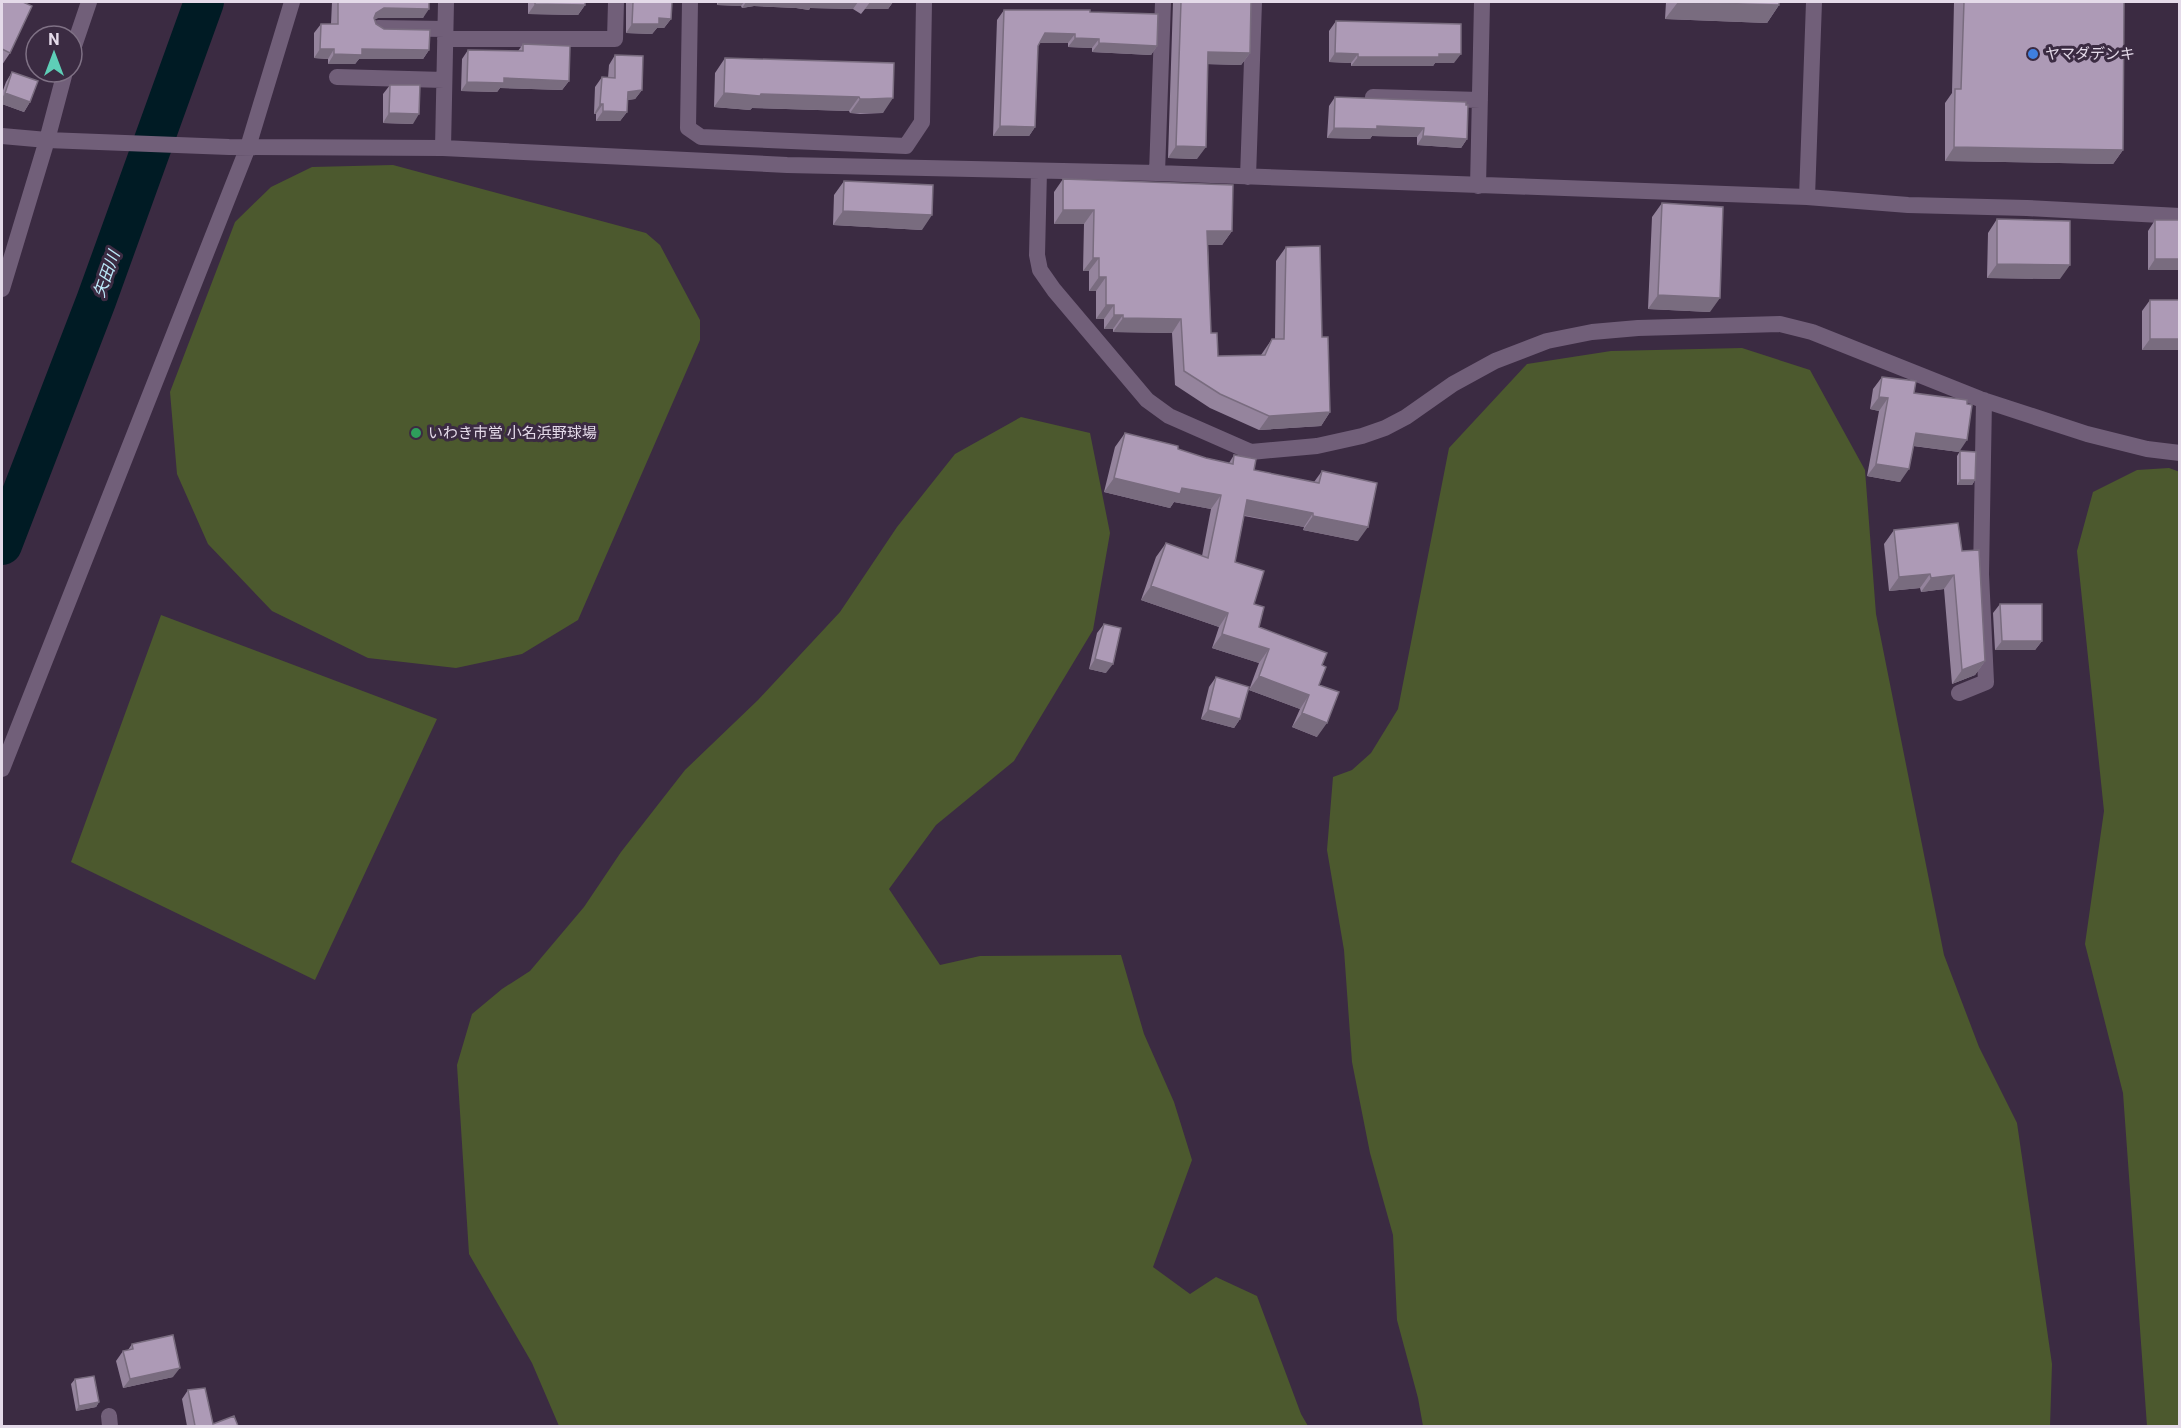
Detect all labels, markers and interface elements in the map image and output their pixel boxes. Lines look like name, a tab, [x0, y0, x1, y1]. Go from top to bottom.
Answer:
north arrow	[24, 24, 84, 84]
text: N	[48, 30, 60, 49]
place label: ヤマダデンキ	[2045, 45, 2135, 63]
marker: ヤマダデンキ	[2026, 47, 2040, 61]
water label: 矢田川	[89, 246, 124, 300]
place label: いわき市営 小名浜野球場	[428, 424, 597, 442]
marker: いわき市営 小名浜野球場	[409, 426, 423, 440]

